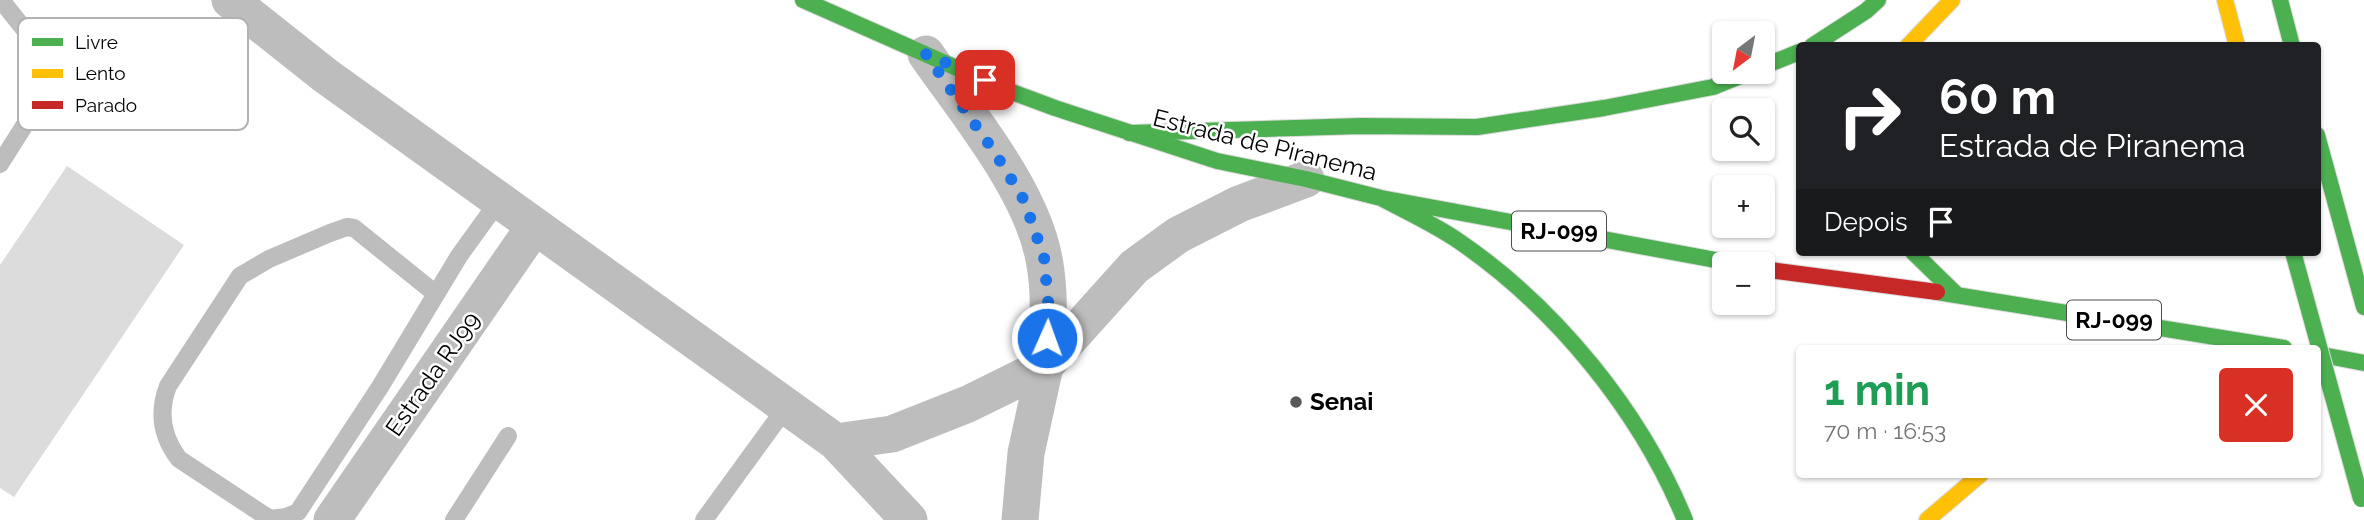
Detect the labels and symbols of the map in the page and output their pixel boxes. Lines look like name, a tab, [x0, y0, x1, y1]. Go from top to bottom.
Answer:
legend	[18, 18, 248, 130]
north arrow	[1712, 21, 1774, 84]
text: Livre	[75, 31, 118, 53]
pin	[955, 50, 1015, 110]
text: Lento	[75, 62, 126, 84]
text: Parado	[75, 94, 137, 116]
street label: Estrada de Piranema	[1150, 103, 1380, 186]
road number: RJ-099	[1512, 212, 1606, 250]
road number: RJ-099	[2067, 300, 2161, 340]
position arrow	[1010, 301, 1084, 375]
street label: Estrada RJ99	[379, 306, 486, 441]
place label: Senai	[1310, 387, 1373, 416]
marker: Senai	[1288, 394, 1304, 410]

